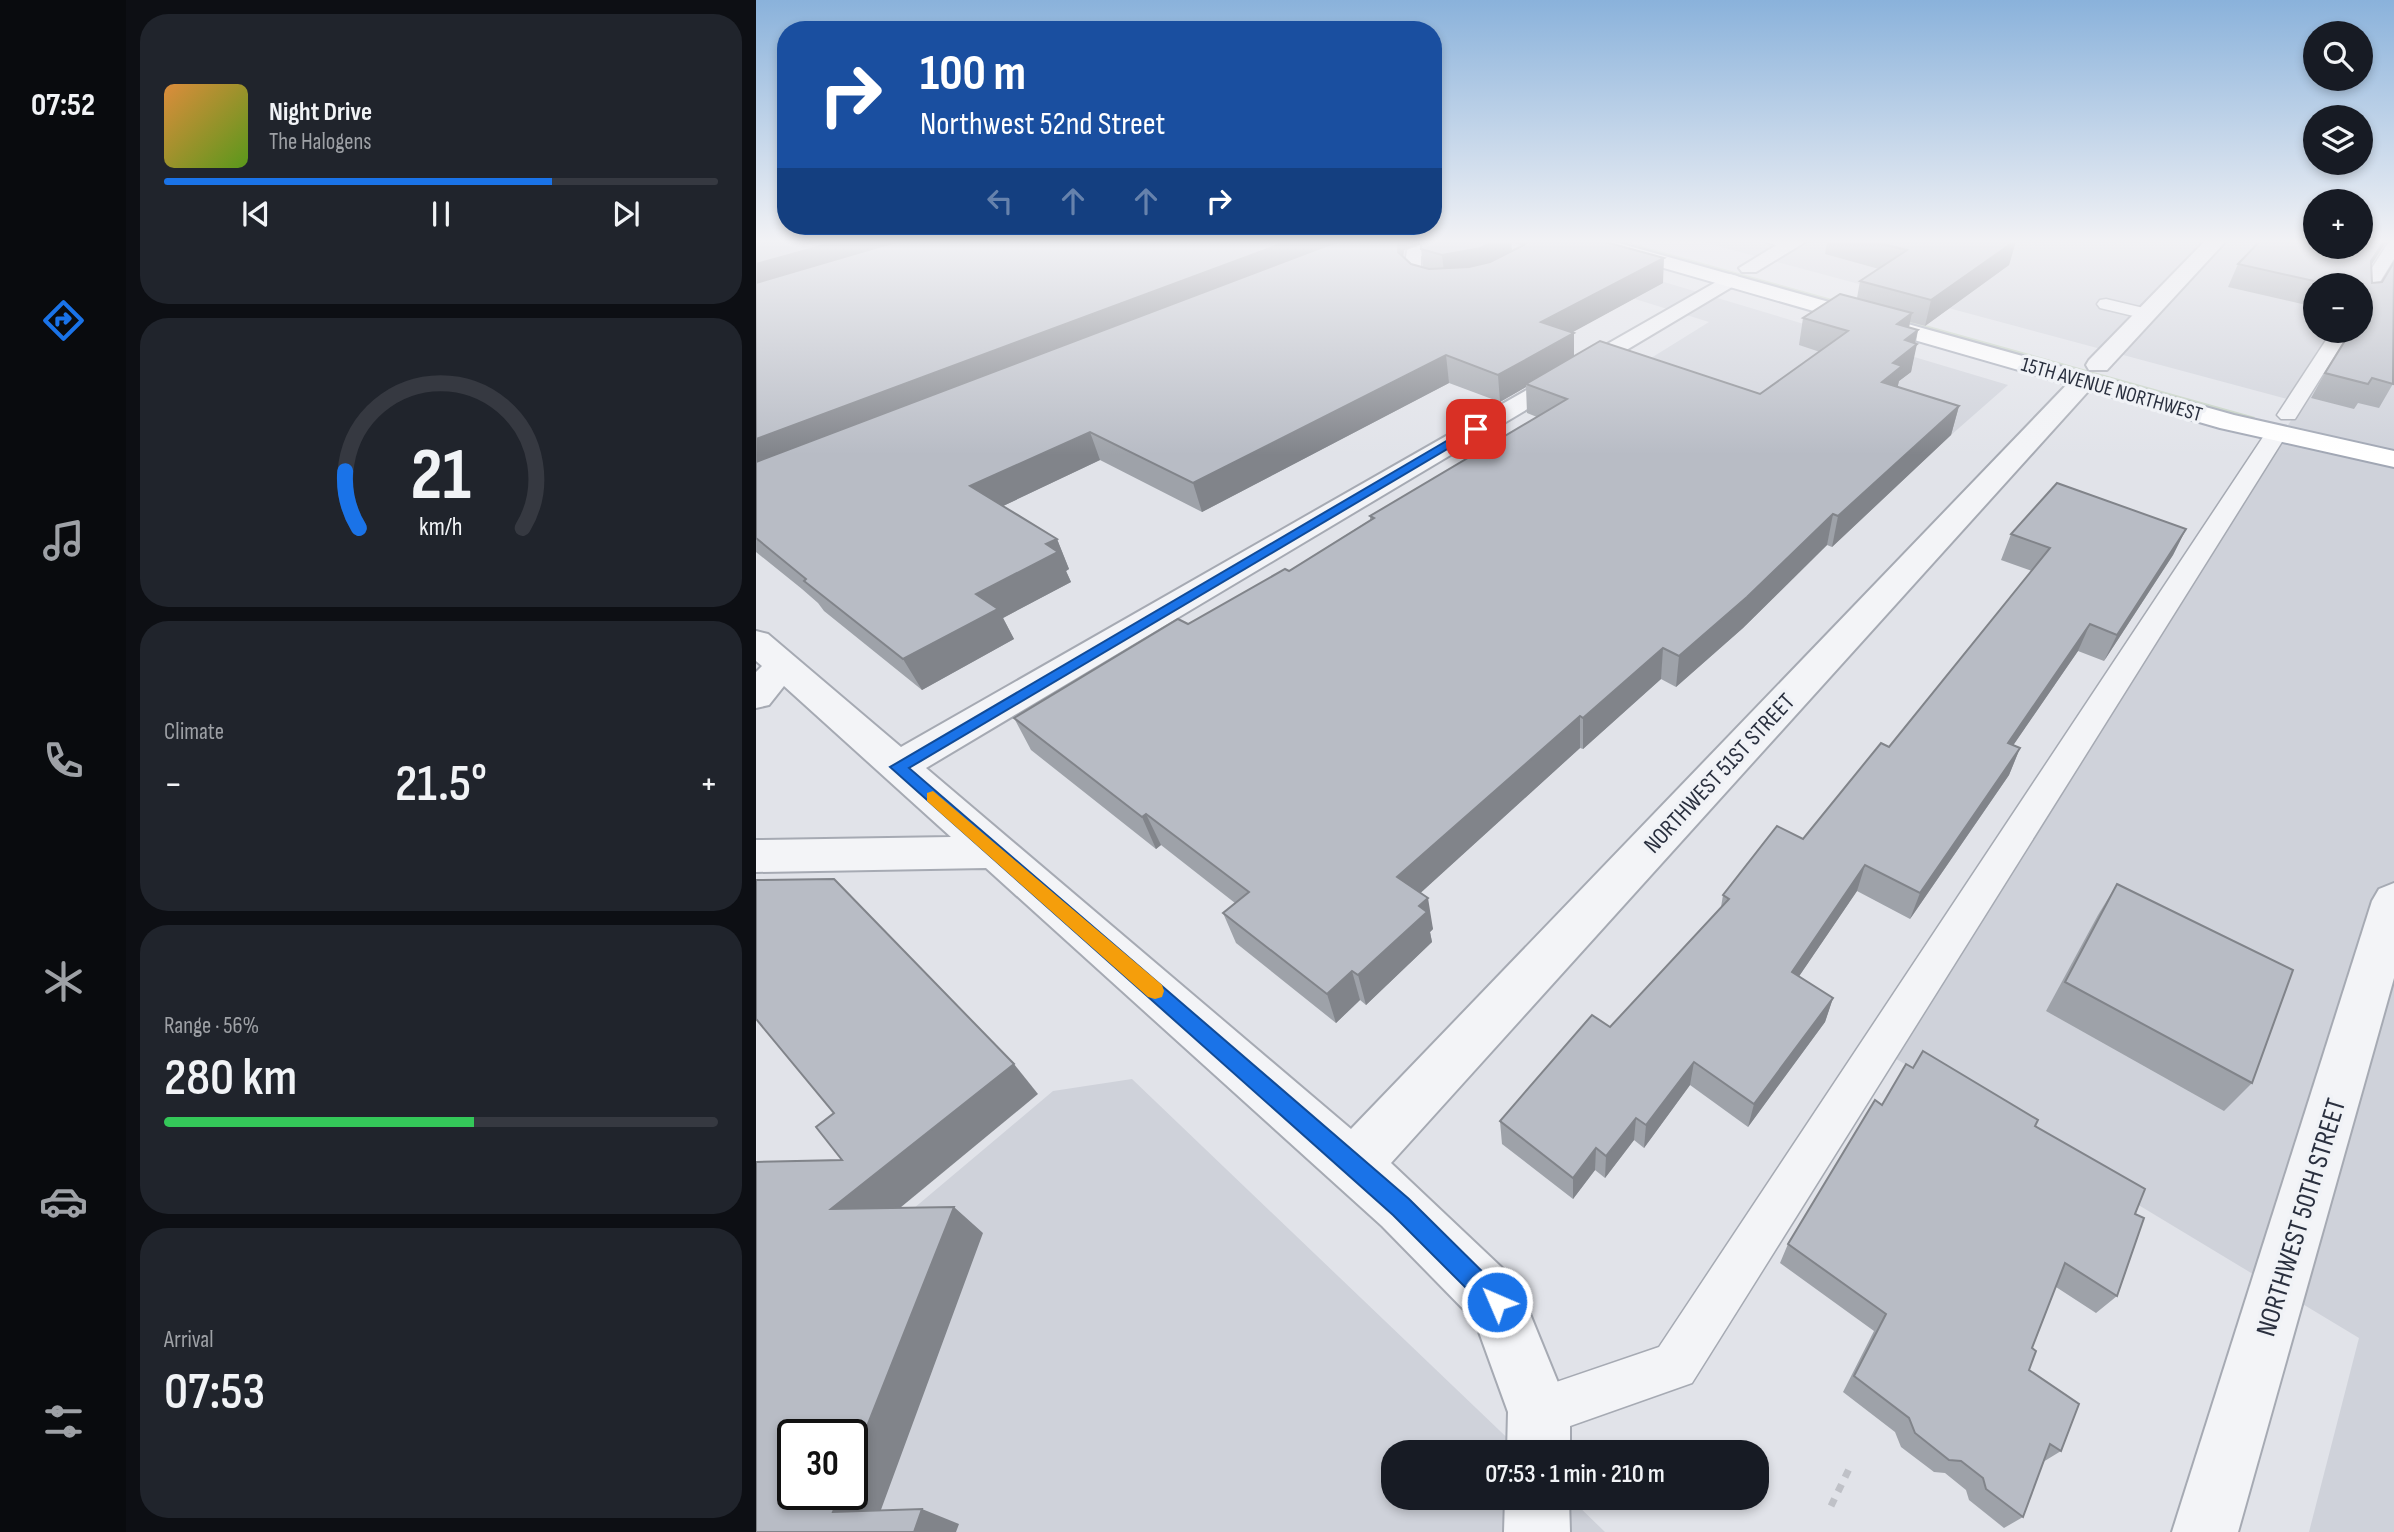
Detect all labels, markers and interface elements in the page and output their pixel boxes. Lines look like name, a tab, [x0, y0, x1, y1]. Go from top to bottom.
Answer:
map controls	[2303, 21, 2373, 343]
button: search	[2303, 21, 2373, 91]
text: 100 m	[920, 45, 1026, 104]
icon: right	[805, 49, 896, 140]
text: 07:52	[31, 86, 95, 125]
text: Night Drive	[269, 97, 372, 128]
text: Northwest 52nd Street	[920, 105, 1165, 144]
button: layers	[2303, 105, 2373, 175]
text: The Halogens	[269, 128, 372, 156]
icon: left	[981, 182, 1019, 220]
icon: ahead	[1054, 182, 1092, 220]
icon: ahead	[1127, 182, 1165, 220]
icon: right	[1200, 182, 1238, 220]
button: +	[2303, 189, 2373, 259]
icon: previous	[237, 195, 275, 233]
icon: pause	[422, 195, 460, 233]
icon: next	[607, 195, 645, 233]
button: −	[2303, 273, 2373, 343]
icon: directions	[39, 296, 88, 345]
street label: 15TH AVENUE NORTHWEST	[2018, 352, 2206, 427]
pin	[1446, 399, 1506, 459]
icon: arrive	[1457, 410, 1495, 448]
text: 21	[411, 433, 471, 521]
text: km/h	[419, 512, 463, 543]
icon: music	[39, 516, 88, 565]
street label: NORTHWEST 51ST STREET	[1638, 687, 1801, 859]
text: Climate	[164, 718, 224, 746]
icon: phone	[39, 736, 88, 785]
text: 21.5°	[395, 753, 487, 816]
text: −	[164, 762, 183, 807]
text: +	[699, 762, 718, 807]
icon: climate	[39, 957, 88, 1006]
text: Range · 56%	[164, 1012, 259, 1040]
text: 280 km	[164, 1047, 297, 1110]
street label: NORTHWEST 50TH STREET	[2250, 1094, 2353, 1340]
icon: car	[39, 1177, 88, 1226]
position arrow	[1460, 1265, 1534, 1339]
text: Arrival	[164, 1326, 213, 1354]
text: 07:53	[164, 1361, 265, 1424]
icon: filters	[39, 1397, 88, 1446]
speed limit sign: 30	[777, 1419, 868, 1510]
text: 07:53 · 1 min · 210 m	[1485, 1459, 1665, 1490]

